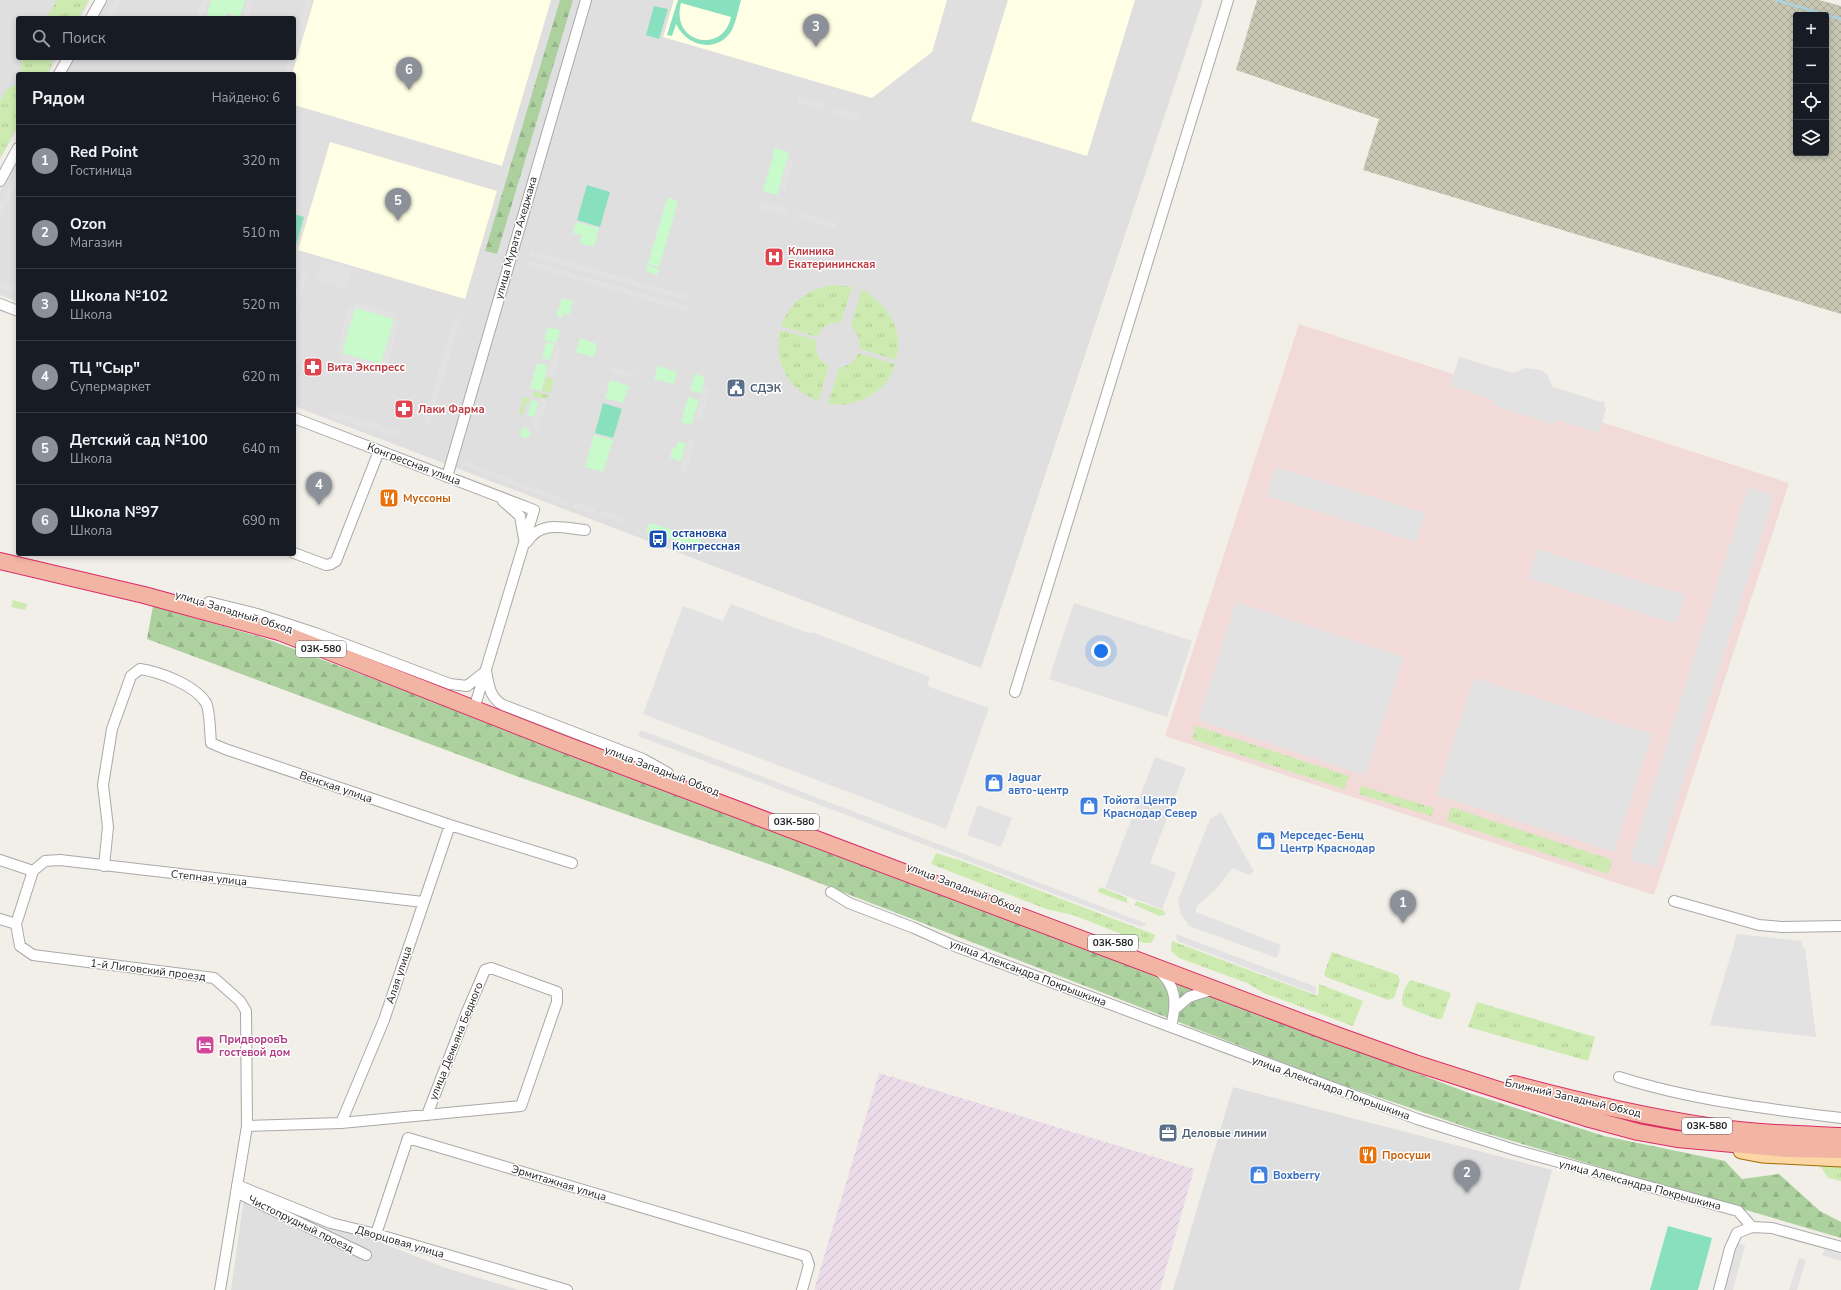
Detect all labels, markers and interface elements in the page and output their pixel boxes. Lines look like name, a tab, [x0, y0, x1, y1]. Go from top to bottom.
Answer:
map controls	[1793, 12, 1829, 156]
button: +	[1793, 12, 1829, 48]
pin: 3	[803, 14, 829, 47]
search box	[16, 16, 296, 60]
icon: search	[30, 27, 52, 49]
text: Поиск	[62, 28, 106, 48]
button: −	[1793, 48, 1829, 84]
pin: 6	[396, 57, 422, 90]
button: locate	[1793, 84, 1829, 120]
text: Рядом	[32, 87, 85, 110]
text: Найдено: 6	[212, 89, 280, 107]
button: layers	[1793, 120, 1829, 156]
text: Red Point	[70, 142, 138, 162]
text: 1	[41, 152, 49, 170]
text: 320 m	[242, 152, 280, 170]
text: Гостиница	[70, 162, 132, 180]
street label: улица Мурата Ахеджака	[491, 175, 541, 301]
pin: 5	[385, 188, 411, 221]
text: Ozon	[70, 214, 106, 234]
text: 2	[41, 224, 49, 242]
text: 510 m	[242, 224, 280, 242]
text: Магазин	[70, 234, 122, 252]
place label: Клиника Екатерининская	[788, 244, 875, 272]
hospital icon: Клиника Екатерининская	[763, 246, 785, 268]
text: Школа №102	[70, 286, 168, 306]
text: 3	[41, 296, 49, 314]
text: 520 m	[242, 296, 280, 314]
text: Школа	[70, 306, 112, 324]
pharmacy icon: Вита Экспресс	[302, 356, 324, 378]
text: ТЦ "Сыр"	[70, 358, 140, 378]
place label: Вита Экспресс	[327, 360, 405, 375]
text: 4	[41, 368, 49, 386]
text: 620 m	[242, 368, 280, 386]
public building icon: СДЭК	[725, 377, 747, 399]
text: Супермаркет	[70, 378, 151, 396]
place label: СДЭК	[750, 381, 782, 396]
pharmacy icon: Лаки Фарма	[393, 398, 415, 420]
place label: Лаки Фарма	[418, 402, 485, 417]
text: Детский сад №100	[70, 430, 208, 450]
street label: Конгрессная улица	[365, 439, 463, 489]
text: 5	[41, 440, 49, 458]
text: 640 m	[242, 440, 280, 458]
text: Школа	[70, 450, 112, 468]
pin: 4	[306, 472, 332, 505]
restaurant icon: Муссоны	[378, 487, 400, 509]
place label: Муссоны	[403, 491, 451, 506]
text: Школа №97	[70, 502, 159, 522]
text: 6	[41, 512, 49, 530]
text: 690 m	[242, 512, 280, 530]
text: Школа	[70, 522, 112, 540]
place label: остановка Конгрессная	[672, 526, 740, 554]
bus stop icon: остановка Конгрессная	[647, 528, 669, 550]
street label: улица Западный Обход	[173, 587, 295, 637]
road number: 03К-580	[296, 641, 346, 657]
your location	[1091, 641, 1111, 661]
street label: улица Западный Обход	[602, 742, 722, 800]
street label: Венская улица	[298, 768, 375, 807]
place label: Jaguar авто-центр	[1007, 770, 1069, 798]
shop icon: Jaguar авто-центр	[983, 772, 1005, 794]
place label: Тойота Центр Краснодар Север	[1103, 793, 1197, 821]
shop icon: Тойота Центр Краснодар Север	[1078, 795, 1100, 817]
road number: 03К-580	[769, 814, 819, 830]
place label: Мерседес-Бенц Центр Краснодар	[1280, 828, 1376, 856]
shop icon: Мерседес-Бенц Центр Краснодар	[1255, 830, 1277, 852]
street label: улица Западный Обход	[904, 859, 1024, 917]
street label: Степная улица	[170, 867, 248, 889]
pin: 1	[1390, 890, 1416, 923]
road number: 03К-580	[1088, 935, 1138, 951]
street label: улица Александра Покрышкина	[947, 936, 1109, 1010]
street label: Алая улица	[383, 944, 415, 1006]
street label: 1-й Лиговский проезд	[90, 955, 207, 985]
street label: улица Демьяна Бедного	[425, 980, 487, 1102]
place label: ПридворовЪ гостевой дом	[219, 1032, 290, 1060]
hotel icon: ПридворовЪ гостевой дом	[194, 1034, 216, 1056]
street label: улица Александра Покрышкина	[1250, 1052, 1412, 1124]
street label: Ближний Западный Обход	[1503, 1075, 1643, 1121]
road number: 03К-580	[1682, 1118, 1732, 1134]
office icon: Деловые линии	[1157, 1122, 1179, 1144]
place label: Деловые линии	[1182, 1126, 1267, 1141]
restaurant icon: Просуши	[1357, 1144, 1379, 1166]
place label: Просуши	[1382, 1148, 1431, 1163]
street label: улица Александра Покрышкина	[1557, 1156, 1723, 1214]
pin: 2	[1454, 1160, 1480, 1193]
street label: Эрмитажная улица	[510, 1161, 609, 1205]
shop icon: Boxberry	[1248, 1164, 1270, 1186]
place label: Boxberry	[1273, 1168, 1320, 1183]
street label: Чистопрудный проезд	[246, 1192, 357, 1256]
street label: Дворцовая улица	[354, 1222, 446, 1262]

